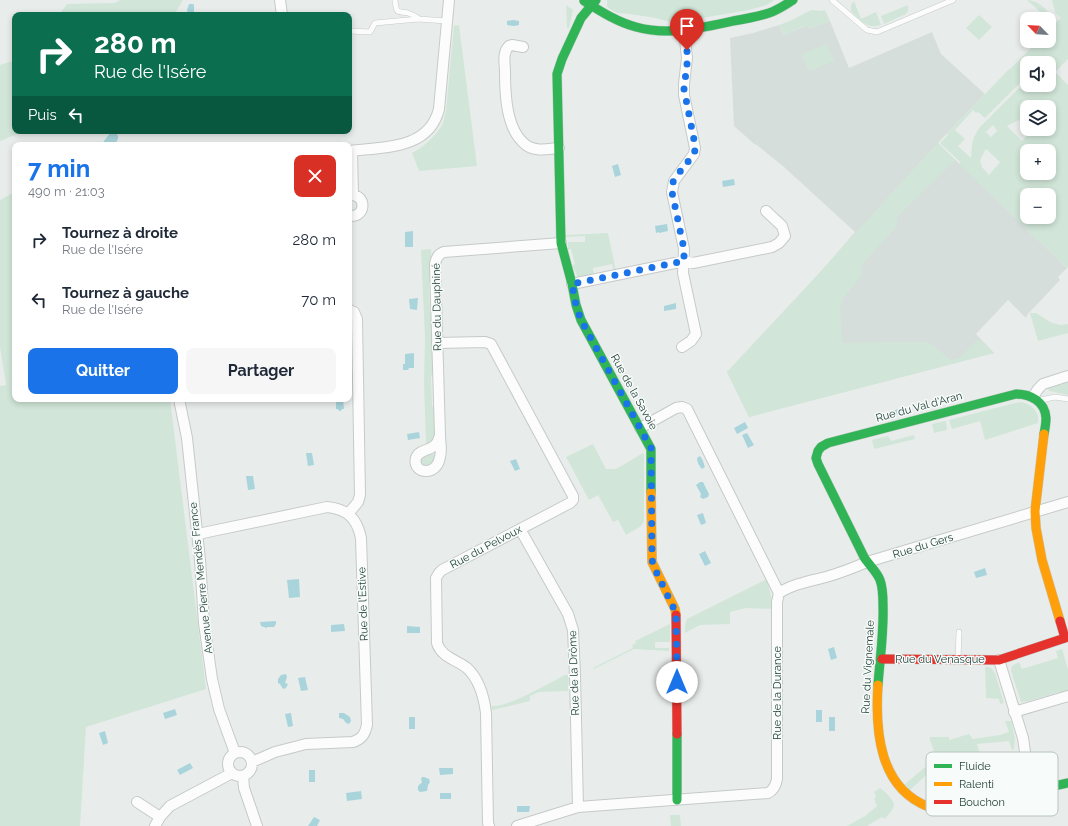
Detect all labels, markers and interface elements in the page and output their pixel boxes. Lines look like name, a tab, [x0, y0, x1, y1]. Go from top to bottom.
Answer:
pin	[670, 9, 704, 50]
north arrow	[1020, 12, 1056, 48]
map controls	[1020, 12, 1056, 224]
icon: arrive	[676, 15, 698, 37]
text: 280 m	[94, 27, 177, 60]
icon: right	[28, 28, 80, 80]
button: sound	[1020, 56, 1056, 92]
text: Rue de l'Isére	[94, 61, 206, 82]
button: layers	[1020, 100, 1056, 136]
icon: left	[65, 104, 87, 126]
text: Puis	[28, 106, 57, 124]
button: +	[1020, 144, 1056, 180]
text: 7 min	[28, 154, 90, 183]
button: close	[294, 155, 336, 197]
text: 490 m · 21:03	[28, 184, 105, 199]
button: −	[1020, 188, 1056, 224]
text: Tournez à droite	[62, 224, 178, 242]
icon: right	[28, 229, 50, 251]
text: 280 m	[292, 231, 336, 249]
text: Rue de l'Isére	[62, 242, 143, 257]
street label: Rue du Dauphiné	[430, 262, 444, 351]
text: Tournez à gauche	[62, 284, 189, 302]
icon: left	[28, 289, 50, 311]
text: 70 m	[301, 291, 336, 309]
text: Rue de l'Isére	[62, 302, 143, 317]
button: Quitter	[28, 348, 178, 394]
button: Partager	[186, 348, 336, 394]
street label: Rue de la Savoie	[608, 352, 660, 433]
street label: Rue du Val d'Aran	[874, 389, 964, 425]
street label: Avenue Pierre Mendès France	[187, 501, 215, 655]
street label: Rue du Pelvoux	[448, 522, 524, 571]
street label: Rue du Gers	[891, 531, 955, 561]
street label: Rue de l'Estive	[355, 566, 371, 641]
street label: Rue du Vignemale	[859, 619, 877, 714]
street label: Rue de la Drôme	[566, 630, 582, 716]
street label: Rue de la Durance	[771, 646, 784, 740]
street label: Rue du Venasque	[895, 653, 985, 666]
position arrow	[656, 661, 698, 703]
legend	[926, 752, 1058, 816]
text: Fluide	[959, 760, 991, 773]
text: Ralenti	[959, 778, 994, 791]
text: Bouchon	[959, 796, 1005, 809]

